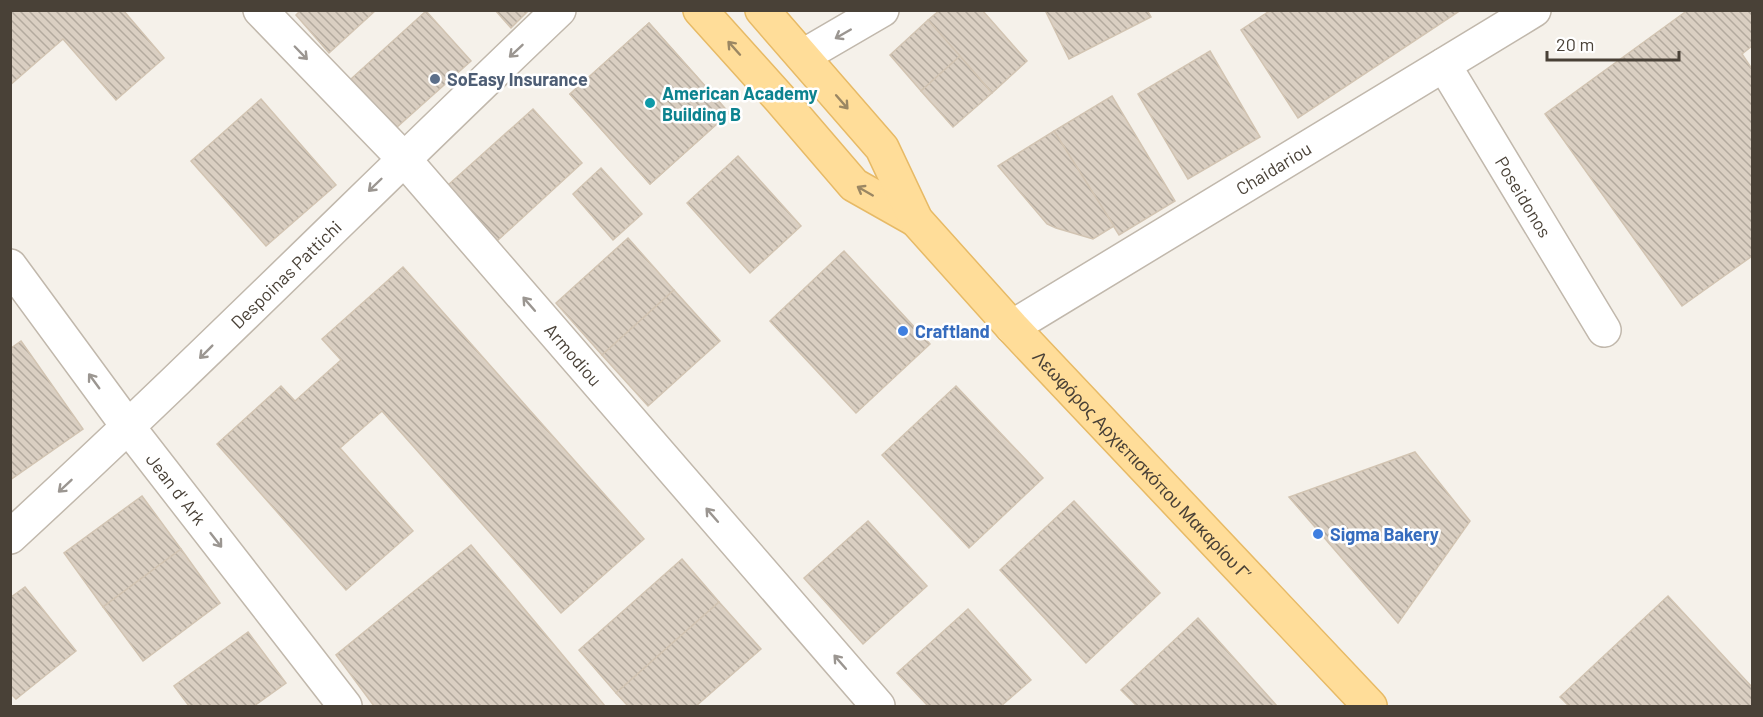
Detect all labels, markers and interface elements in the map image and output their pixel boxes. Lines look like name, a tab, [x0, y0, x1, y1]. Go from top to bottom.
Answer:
scale bar	[1547, 24, 1679, 62]
one-way arrow	[834, 28, 851, 40]
text: 20 m	[1556, 33, 1594, 55]
one-way arrow	[727, 41, 741, 56]
one-way arrow	[509, 44, 524, 58]
one-way arrow	[293, 45, 308, 60]
place label: SoEasy Insurance	[447, 68, 588, 90]
marker: SoEasy Insurance	[428, 72, 442, 86]
place label: American Academy Building B	[662, 82, 818, 125]
one-way arrow	[835, 94, 849, 109]
marker: American Academy Building B	[643, 96, 657, 110]
street label: Chaidariou	[1232, 137, 1315, 199]
street label: Poseidonos	[1491, 152, 1556, 241]
one-way arrow	[368, 178, 383, 193]
one-way arrow	[857, 185, 874, 197]
street label: Despoinas Pattichi	[226, 216, 346, 333]
one-way arrow	[522, 297, 536, 312]
street label: Armodiou	[540, 319, 607, 391]
place label: Craftland	[915, 320, 990, 342]
marker: Craftland	[896, 324, 910, 338]
one-way arrow	[199, 344, 214, 359]
street label: Λεωφόρος Αρχιεπισκόπου Μακαρίου Γ’	[1029, 346, 1256, 585]
one-way arrow	[88, 373, 100, 389]
street label: Jean d' Ark	[142, 449, 211, 529]
one-way arrow	[58, 479, 73, 493]
one-way arrow	[705, 508, 719, 523]
place label: Sigma Bakery	[1330, 523, 1439, 545]
marker: Sigma Bakery	[1311, 527, 1325, 541]
one-way arrow	[210, 532, 223, 548]
one-way arrow	[833, 655, 847, 670]

